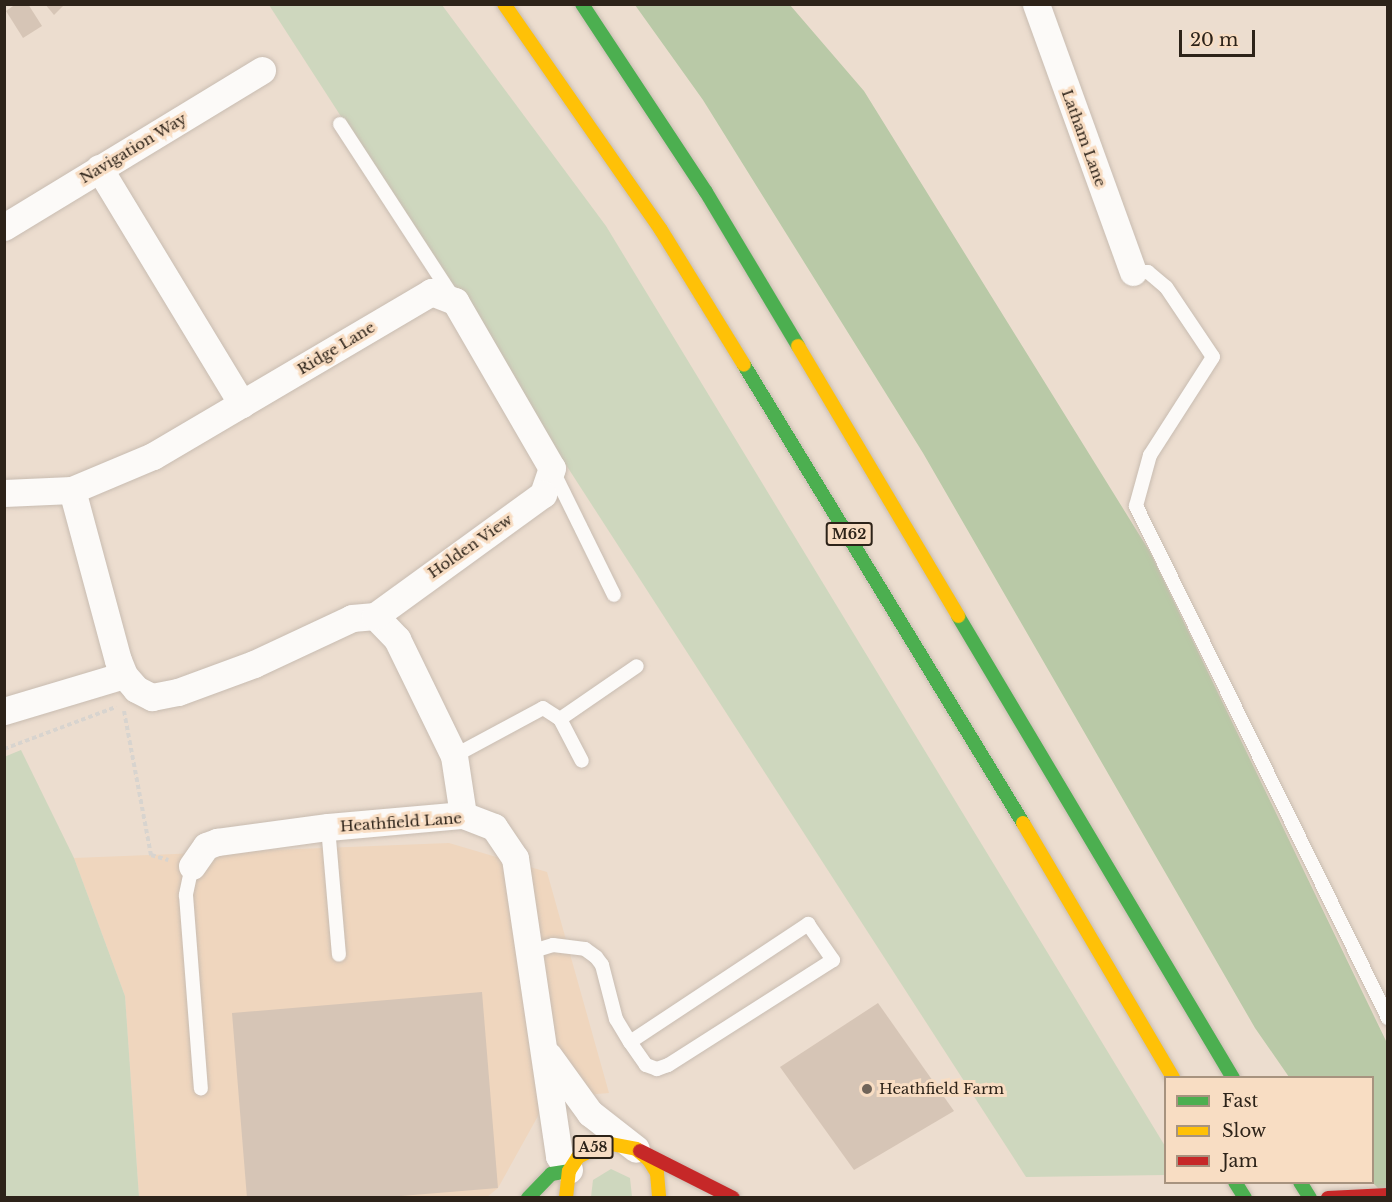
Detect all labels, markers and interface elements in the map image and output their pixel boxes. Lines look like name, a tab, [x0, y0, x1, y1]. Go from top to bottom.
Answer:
scale bar	[1182, 18, 1258, 56]
text: 20 m	[1190, 29, 1238, 51]
street label: Latham Lane	[1058, 87, 1110, 189]
street label: Navigation Way	[76, 109, 190, 187]
street label: Ridge Lane	[294, 318, 378, 378]
street label: Holden View	[424, 510, 516, 582]
road number: M62	[825, 523, 873, 545]
street label: Heathfield Lane	[339, 809, 463, 835]
legend	[1164, 1076, 1374, 1184]
place label: Heathfield Farm	[879, 1080, 1004, 1098]
marker: Heathfield Farm	[860, 1082, 874, 1096]
text: Fast	[1222, 1090, 1258, 1112]
text: Slow	[1222, 1120, 1266, 1142]
road number: A58	[572, 1136, 614, 1158]
text: Jam	[1222, 1150, 1258, 1172]

